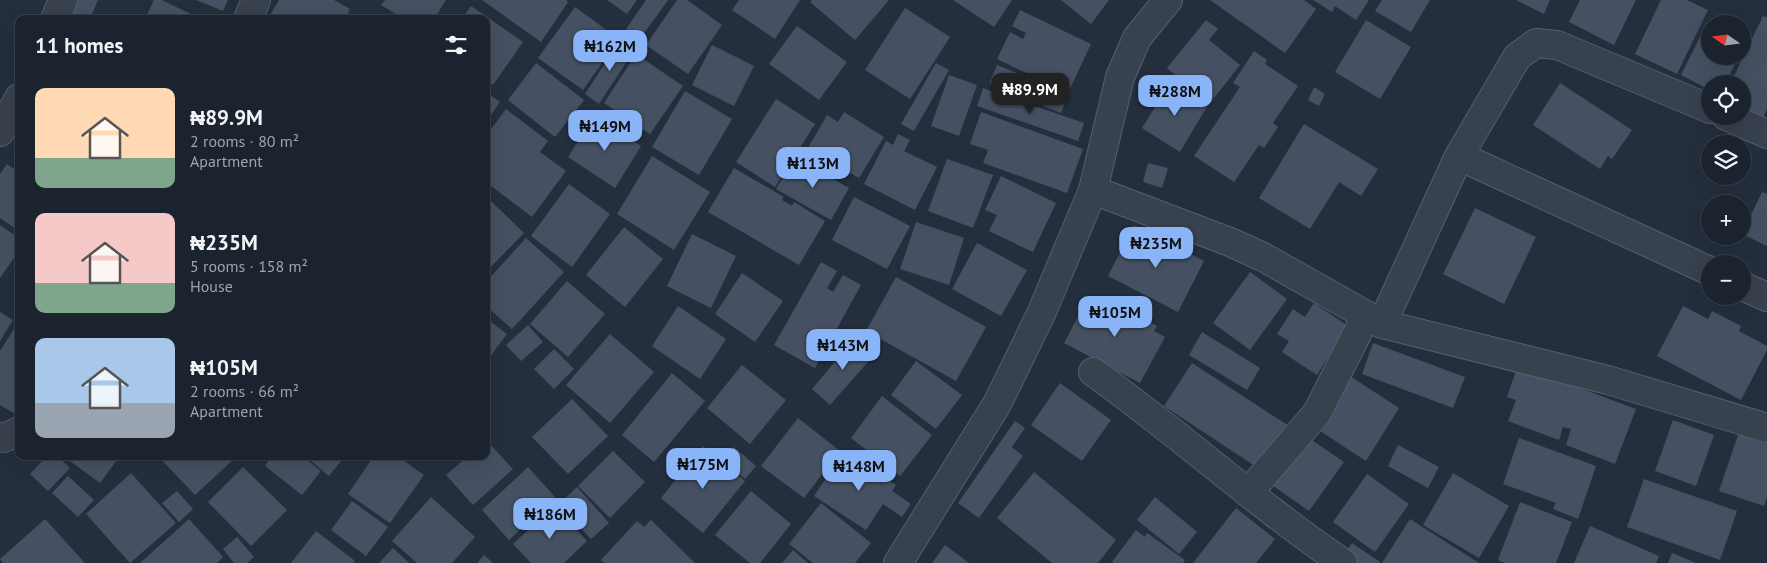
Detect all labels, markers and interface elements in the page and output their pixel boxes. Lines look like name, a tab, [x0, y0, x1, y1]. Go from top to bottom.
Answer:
north arrow	[1701, 15, 1751, 65]
map controls	[1701, 15, 1751, 305]
pin: ₦162M	[575, 30, 645, 72]
icon: filters	[442, 31, 470, 59]
text: 11 homes	[35, 32, 123, 59]
text: ₦162M	[584, 36, 636, 56]
pin: ₦89.9M	[989, 72, 1071, 115]
pin: ₦288M	[1140, 74, 1210, 117]
button: locate	[1701, 75, 1751, 125]
text: ₦89.9M	[1002, 79, 1058, 99]
text: ₦288M	[1149, 81, 1201, 101]
text: ₦89.9M	[190, 104, 263, 131]
icon: home	[75, 108, 135, 168]
pin: ₦149M	[570, 110, 640, 152]
text: ₦149M	[579, 116, 631, 136]
text: 2 rooms · 80 m²	[190, 131, 299, 151]
button: layers	[1701, 135, 1751, 185]
pin: ₦113M	[778, 146, 848, 189]
text: Apartment	[190, 151, 263, 171]
text: ₦113M	[787, 153, 839, 173]
button: +	[1701, 195, 1751, 245]
pin: ₦235M	[1121, 226, 1191, 269]
text: ₦235M	[190, 229, 258, 256]
icon: home	[75, 233, 135, 293]
text: ₦235M	[1130, 233, 1182, 253]
button: −	[1701, 255, 1751, 305]
text: 5 rooms · 158 m²	[190, 256, 308, 276]
text: House	[190, 276, 233, 296]
pin: ₦105M	[1080, 296, 1150, 338]
text: ₦105M	[1089, 302, 1141, 322]
pin: ₦143M	[808, 328, 878, 371]
text: ₦143M	[817, 335, 869, 355]
text: ₦105M	[190, 354, 258, 381]
icon: home	[75, 358, 135, 418]
text: 2 rooms · 66 m²	[190, 381, 299, 401]
text: Apartment	[190, 401, 263, 421]
pin: ₦175M	[668, 448, 738, 490]
pin: ₦148M	[824, 450, 894, 492]
text: ₦175M	[677, 454, 729, 474]
text: ₦148M	[833, 456, 885, 476]
pin: ₦186M	[515, 498, 585, 540]
text: ₦186M	[524, 504, 576, 524]

